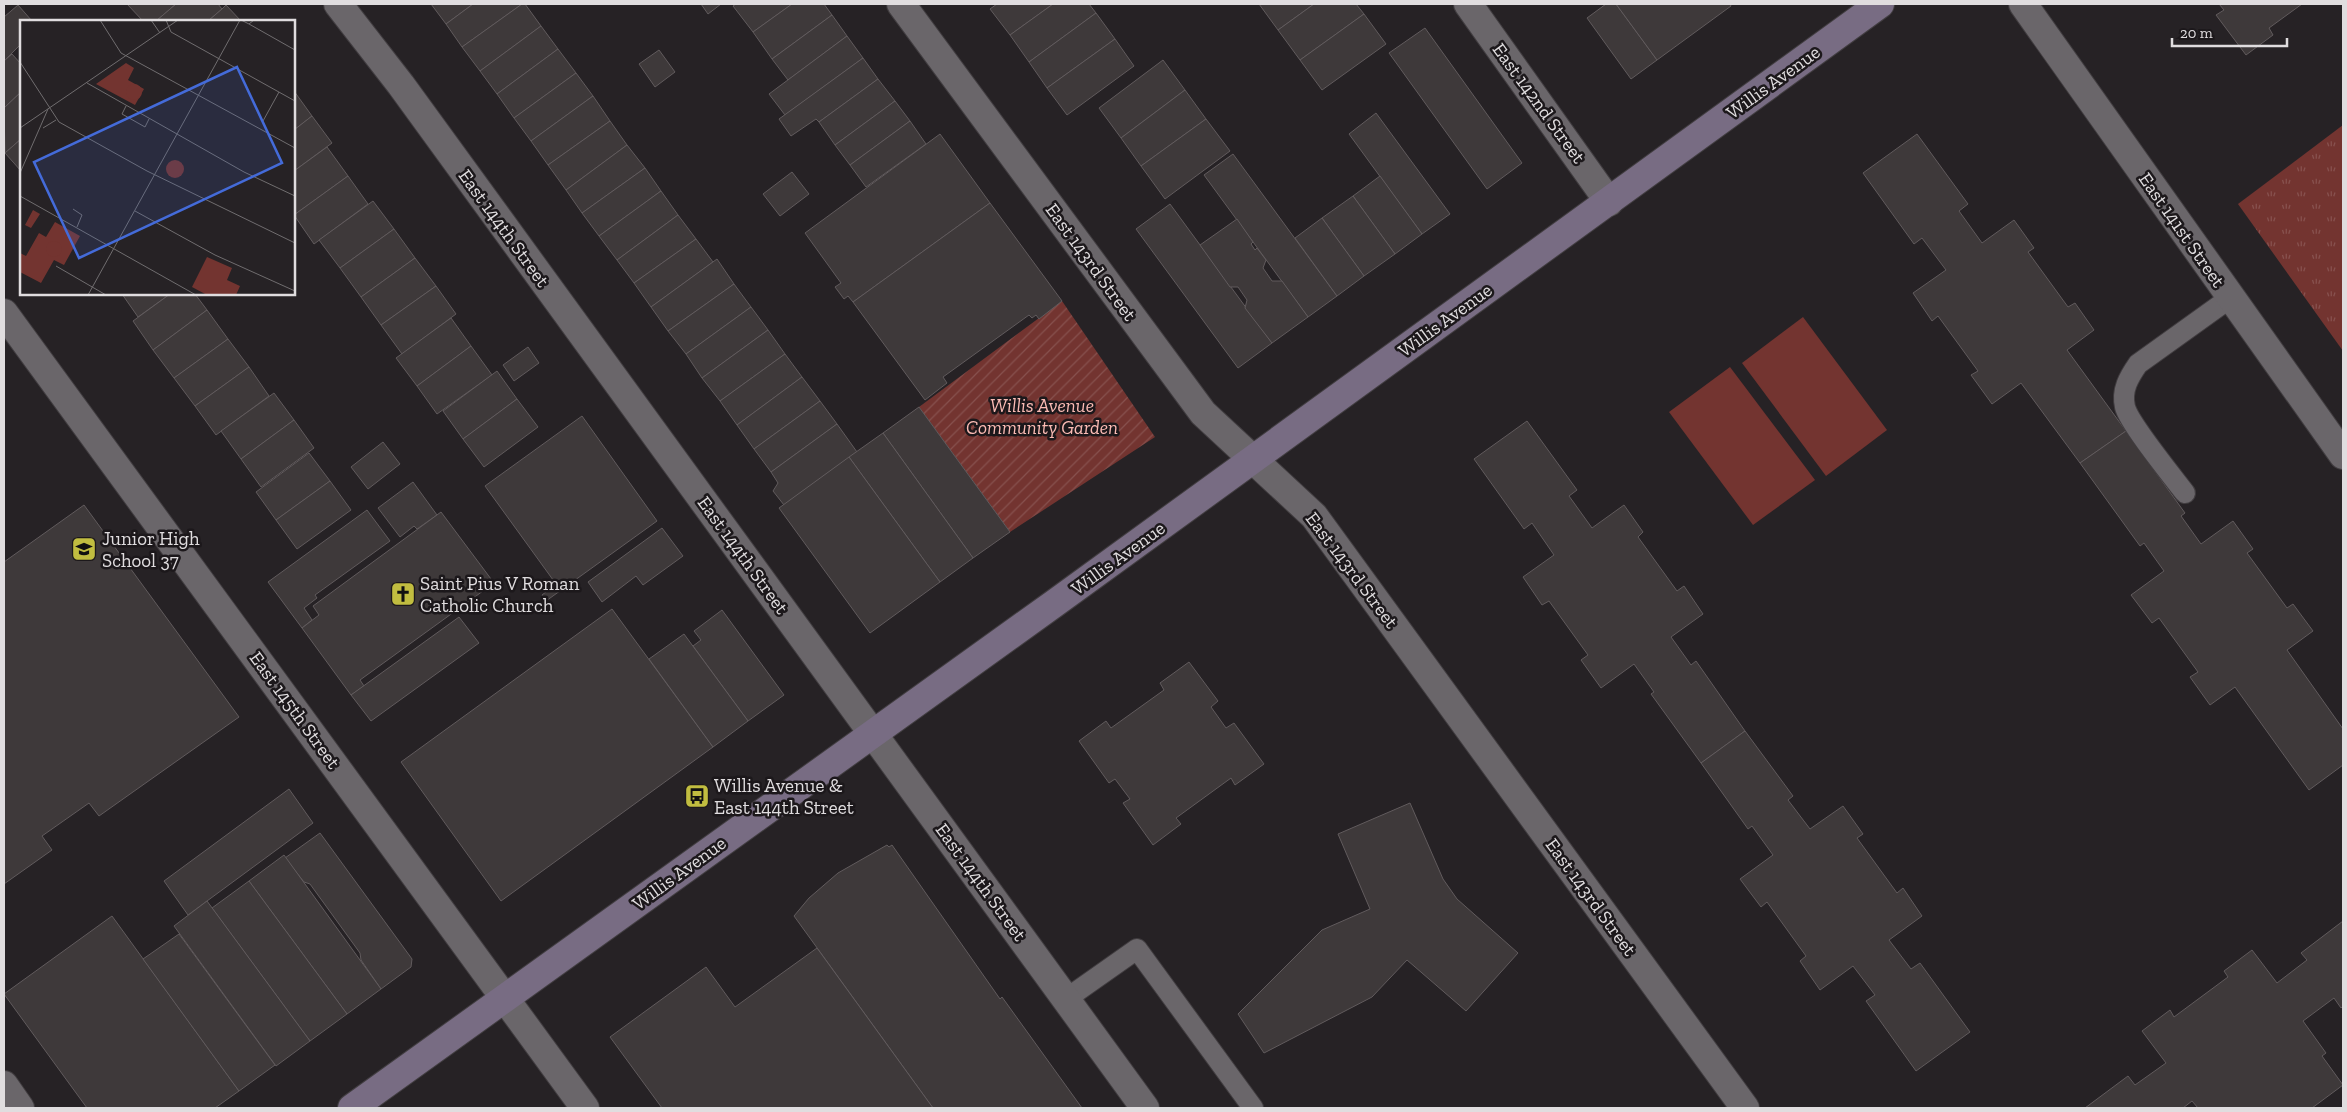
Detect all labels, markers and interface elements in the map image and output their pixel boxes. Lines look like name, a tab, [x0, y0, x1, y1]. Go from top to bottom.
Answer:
scale bar	[2172, 15, 2287, 47]
inset map	[20, 20, 295, 295]
text: 20 m	[2180, 24, 2213, 42]
street label: East 142nd Street	[1488, 38, 1590, 168]
street label: Willis Avenue	[1722, 40, 1824, 124]
street label: East 144th Street	[454, 165, 554, 291]
street label: East 141st Street	[2134, 168, 2230, 292]
street label: East 143rd Street	[1041, 199, 1141, 325]
street label: Willis Avenue	[1394, 278, 1496, 362]
park label: Willis Avenue Community Garden	[966, 394, 1118, 439]
street label: East 144th Street	[693, 492, 793, 618]
street label: East 143rd Street	[1301, 507, 1403, 633]
street label: Willis Avenue	[1067, 516, 1169, 600]
place label: Junior High School 37	[102, 527, 200, 572]
school or university icon: Junior High School 37	[71, 536, 97, 562]
place label: Saint Pius V Roman Catholic Church	[420, 572, 580, 617]
church icon: Saint Pius V Roman Catholic Church	[390, 581, 416, 607]
street label: East 145th Street	[245, 647, 345, 773]
place label: Willis Avenue & East 144th Street	[714, 774, 854, 819]
bus stop icon: Willis Avenue & East 144th Street	[684, 783, 710, 809]
street label: East 144th Street	[931, 819, 1031, 945]
street label: Willis Avenue	[628, 831, 730, 915]
street label: East 143rd Street	[1541, 834, 1641, 960]

